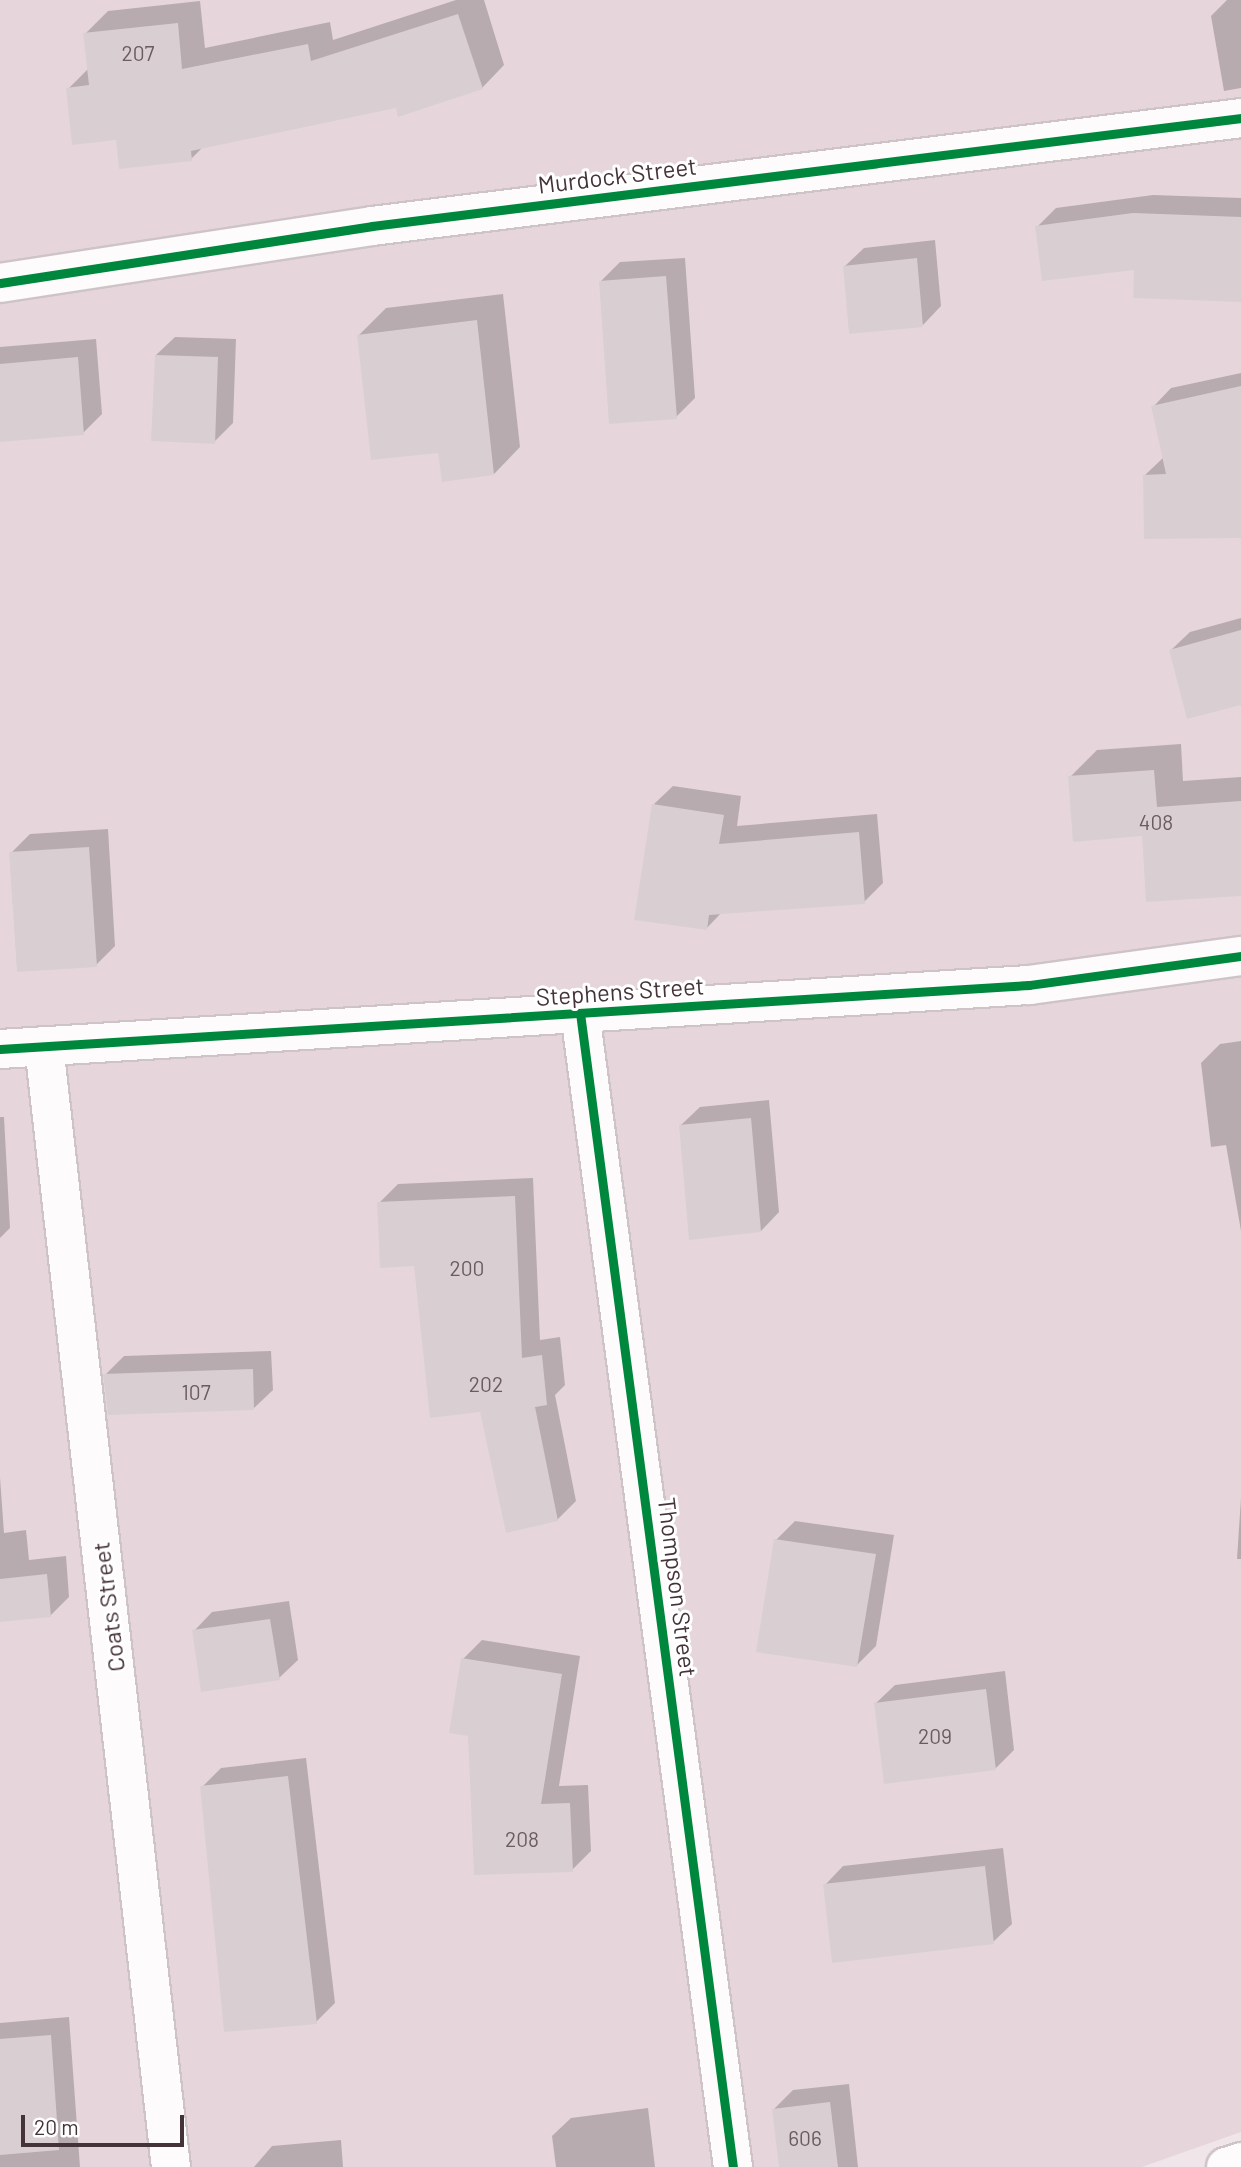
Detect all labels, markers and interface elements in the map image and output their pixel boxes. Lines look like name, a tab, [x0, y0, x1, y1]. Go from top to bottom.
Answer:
house number: 207	[121, 40, 155, 66]
street label: Murdock Street	[536, 151, 698, 199]
house number: 408	[1139, 809, 1173, 835]
street label: Stephens Street	[535, 971, 705, 1011]
house number: 200	[450, 1255, 484, 1281]
house number: 202	[469, 1371, 503, 1397]
house number: 107	[181, 1379, 211, 1405]
street label: Thompson Street	[653, 1496, 703, 1678]
street label: Coats Street	[86, 1541, 130, 1673]
house number: 209	[918, 1723, 952, 1749]
house number: 208	[505, 1826, 539, 1852]
scale bar	[24, 2100, 187, 2144]
text: 20 m	[34, 2114, 79, 2139]
house number: 606	[788, 2125, 822, 2151]

